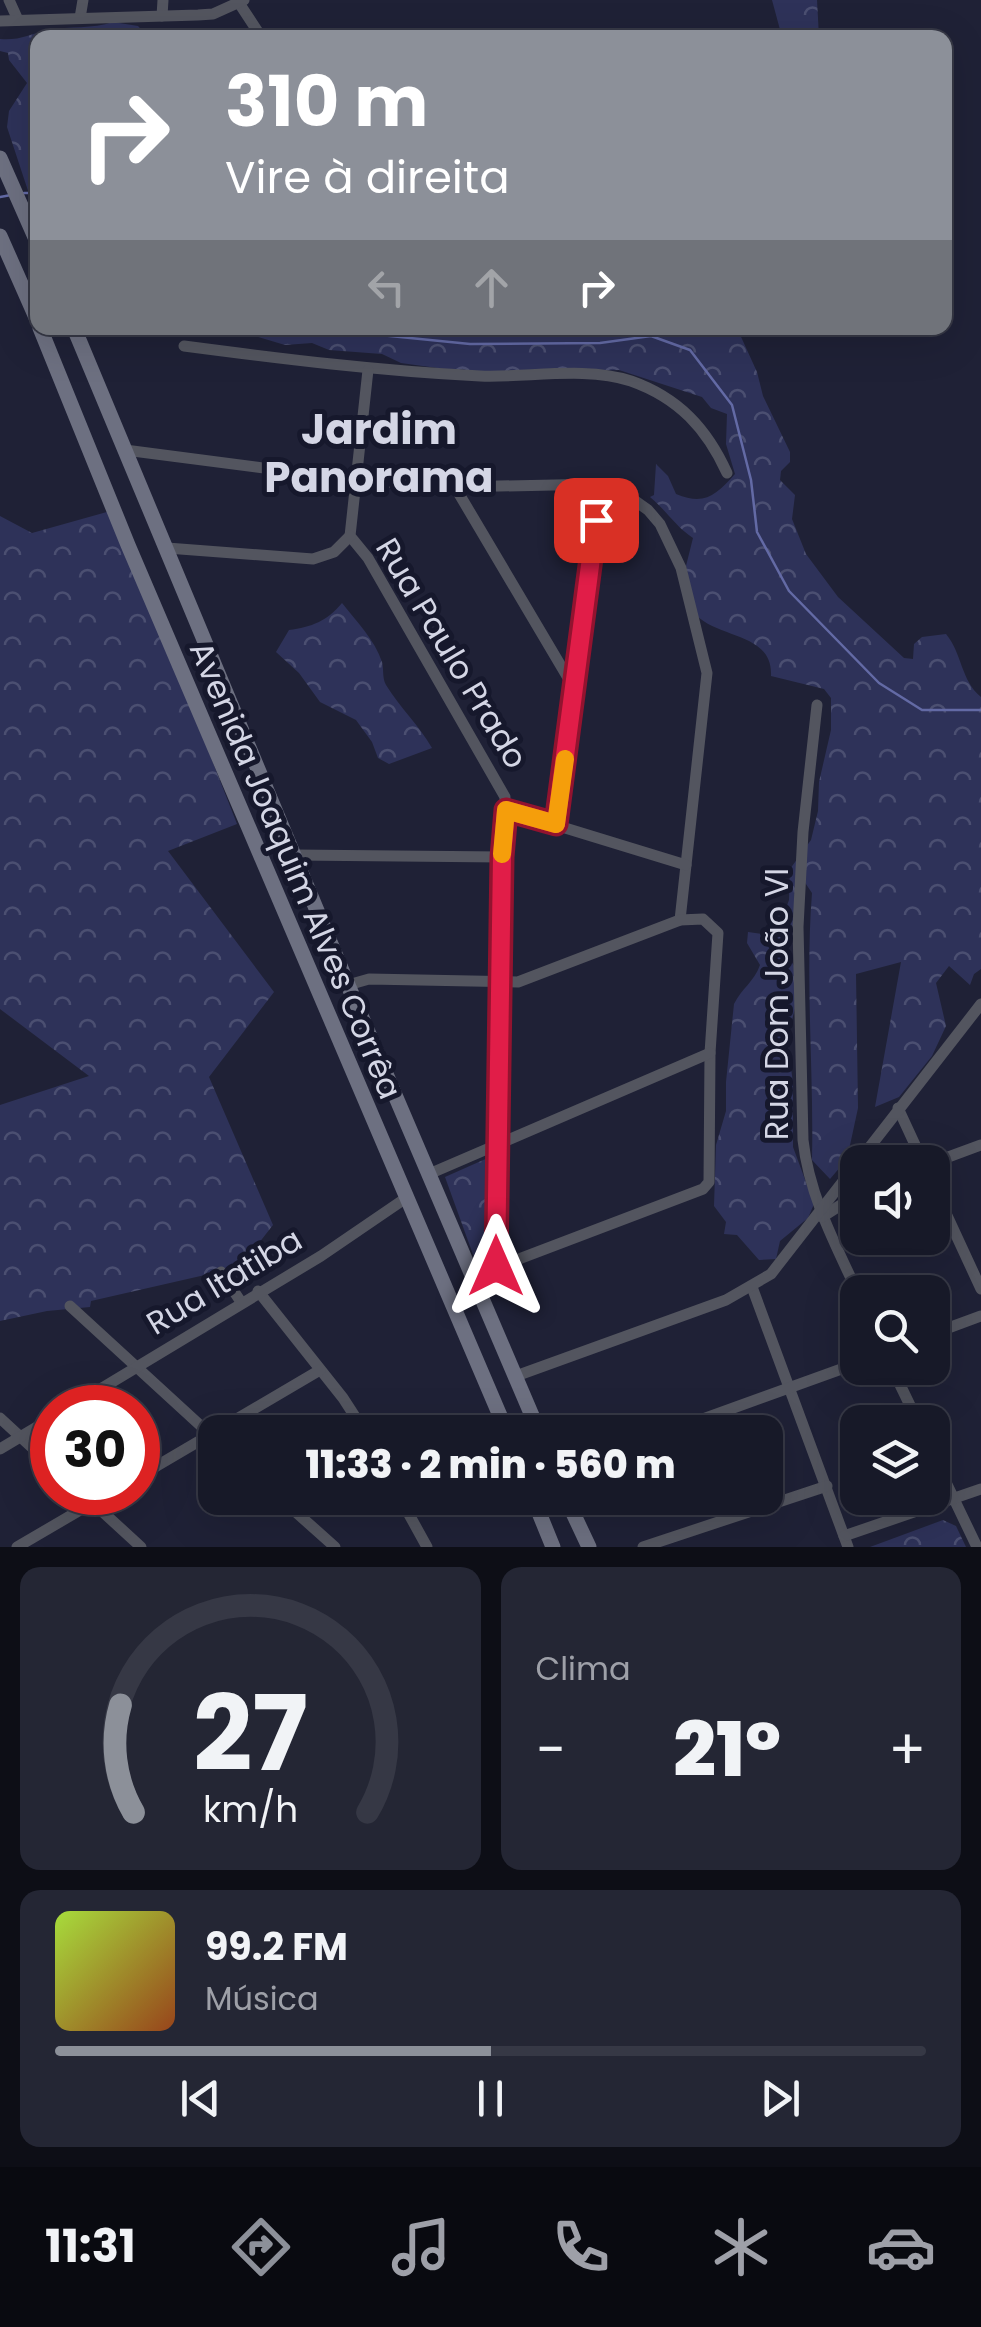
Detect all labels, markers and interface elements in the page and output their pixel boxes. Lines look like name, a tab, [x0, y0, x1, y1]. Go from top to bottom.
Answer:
text: 310 m	[225, 52, 428, 151]
icon: right	[60, 70, 190, 200]
text: Vire à direita	[225, 146, 510, 209]
icon: left	[359, 260, 414, 315]
icon: ahead	[464, 260, 519, 315]
icon: right	[569, 260, 624, 315]
district label: Jardim Panorama	[264, 400, 494, 507]
pin	[554, 478, 639, 563]
icon: arrive	[569, 493, 624, 548]
street label: Rua Paulo Prado	[365, 529, 539, 777]
street label: Avenida Joaquim Alves Corrêa	[179, 634, 413, 1106]
street label: Rua Dom João VI	[754, 868, 799, 1140]
map controls	[840, 1145, 950, 1515]
button: sound	[840, 1145, 950, 1255]
position arrow	[444, 1214, 548, 1318]
street label: Rua Itatiba	[138, 1217, 310, 1345]
button: search	[840, 1275, 950, 1385]
speed limit sign: 30	[30, 1385, 160, 1515]
button: layers	[840, 1405, 950, 1515]
text: 11:33 · 2 min · 560 m	[306, 1438, 675, 1491]
text: Clima	[536, 1646, 631, 1691]
text: 27	[193, 1661, 308, 1806]
text: 21°	[673, 1697, 781, 1802]
text: −	[536, 1711, 566, 1788]
text: +	[888, 1711, 926, 1788]
text: km/h	[203, 1784, 298, 1835]
text: 99.2 FM	[205, 1920, 348, 1973]
text: Música	[205, 1976, 319, 2021]
icon: previous	[173, 2071, 228, 2126]
icon: pause	[463, 2071, 518, 2126]
icon: next	[753, 2071, 808, 2126]
icon: directions	[226, 2212, 296, 2282]
icon: music	[386, 2212, 456, 2282]
icon: phone	[546, 2212, 616, 2282]
icon: climate	[706, 2212, 776, 2282]
icon: car	[866, 2212, 936, 2282]
text: 11:31	[45, 2215, 136, 2278]

